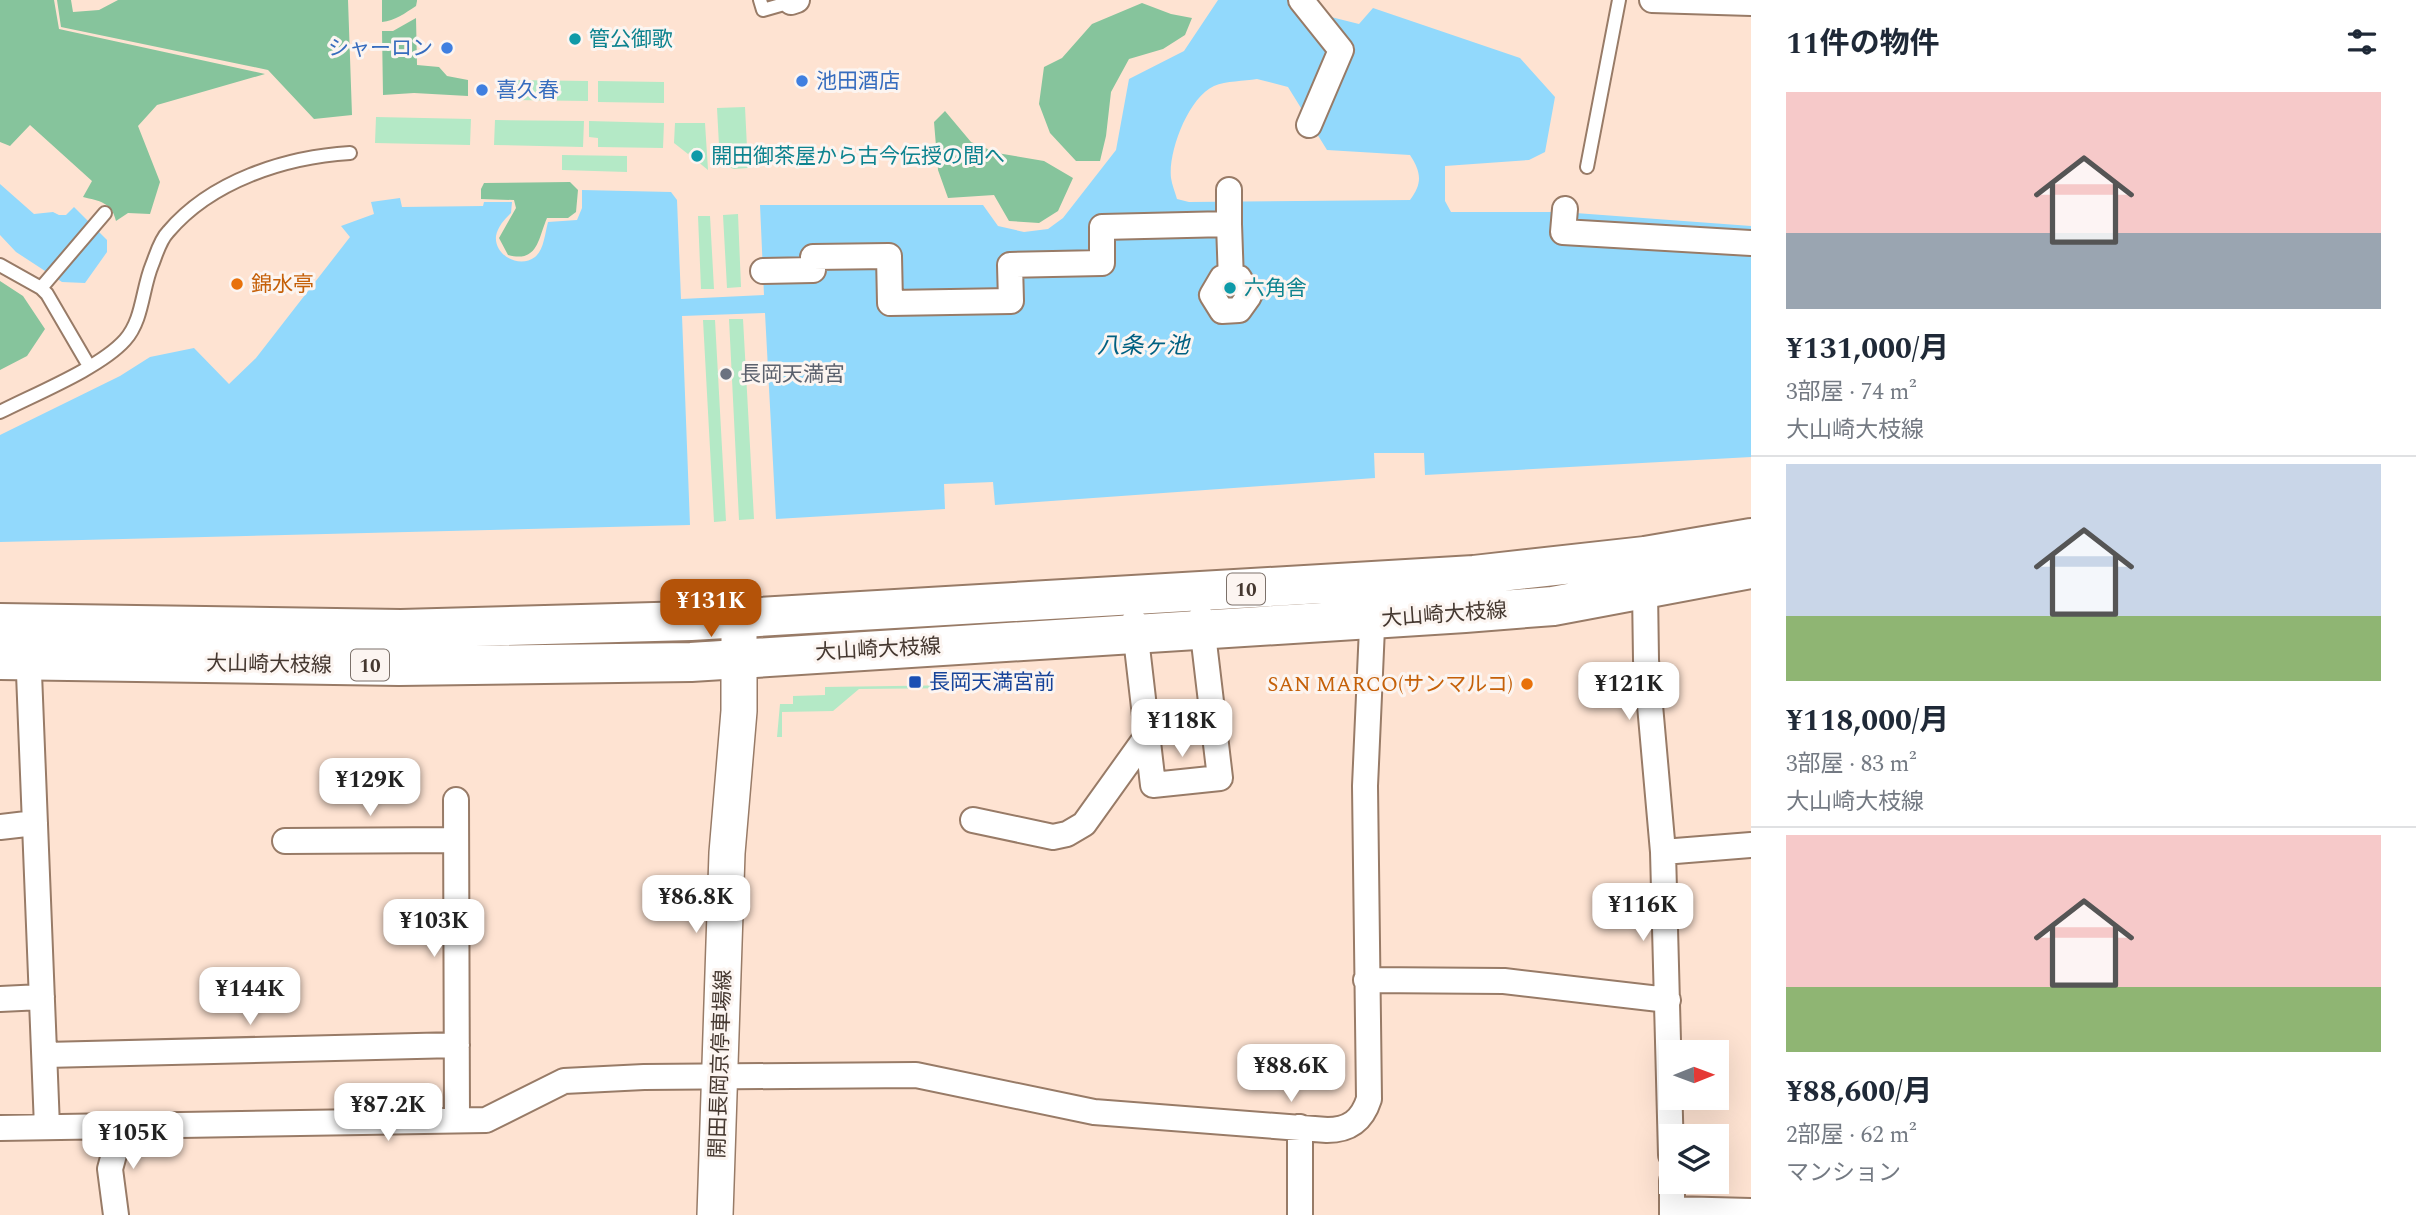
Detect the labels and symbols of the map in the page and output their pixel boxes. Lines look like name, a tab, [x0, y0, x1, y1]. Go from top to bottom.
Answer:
place label: 管公御歌	[589, 24, 673, 56]
marker: 管公御歌	[567, 31, 583, 47]
place label: シャーロン	[328, 33, 433, 65]
marker: シャーロン	[439, 40, 455, 56]
place label: 池田酒店	[816, 66, 900, 98]
marker: 池田酒店	[794, 73, 810, 89]
place label: 喜久春	[496, 75, 559, 107]
marker: 喜久春	[474, 82, 490, 98]
place label: 開田御茶屋から古今伝授の間へ	[711, 141, 1005, 173]
marker: 開田御茶屋から古今伝授の間へ	[689, 148, 705, 164]
place label: 錦水亭	[251, 269, 314, 301]
place label: 六角舎	[1244, 273, 1307, 305]
marker: 錦水亭	[229, 276, 245, 292]
marker: 六角舎	[1222, 280, 1238, 296]
water label: 八条ヶ池	[1097, 329, 1191, 364]
place label: 長岡天満宮	[740, 359, 845, 391]
marker: 長岡天満宮	[718, 366, 734, 382]
road number: 10	[1227, 574, 1265, 604]
pin: ¥131K	[662, 580, 760, 639]
street label: 大山崎大枝線	[1380, 595, 1508, 635]
street label: 大山崎大枝線	[814, 631, 942, 669]
street label: 大山崎大枝線	[206, 648, 332, 682]
road number: 10	[351, 650, 389, 680]
pin: ¥121K	[1580, 662, 1678, 722]
place label: 長岡天満宮前	[929, 667, 1055, 699]
place label: SAN MARCO(サンマルコ)	[1267, 669, 1513, 701]
marker: 長岡天満宮前	[907, 674, 923, 690]
marker: SAN MARCO(サンマルコ)	[1519, 676, 1535, 692]
pin: ¥118K	[1133, 700, 1231, 759]
pin: ¥129K	[321, 758, 419, 818]
pin: ¥86.8K	[639, 876, 753, 935]
pin: ¥116K	[1594, 884, 1692, 943]
pin: ¥103K	[385, 900, 483, 959]
pin: ¥144K	[201, 968, 299, 1027]
street label: 開田長岡京停車場線	[702, 969, 740, 1159]
north arrow	[1659, 1040, 1729, 1110]
pin: ¥88.6K	[1234, 1044, 1348, 1104]
pin: ¥87.2K	[331, 1084, 445, 1143]
pin: ¥105K	[84, 1112, 182, 1171]

